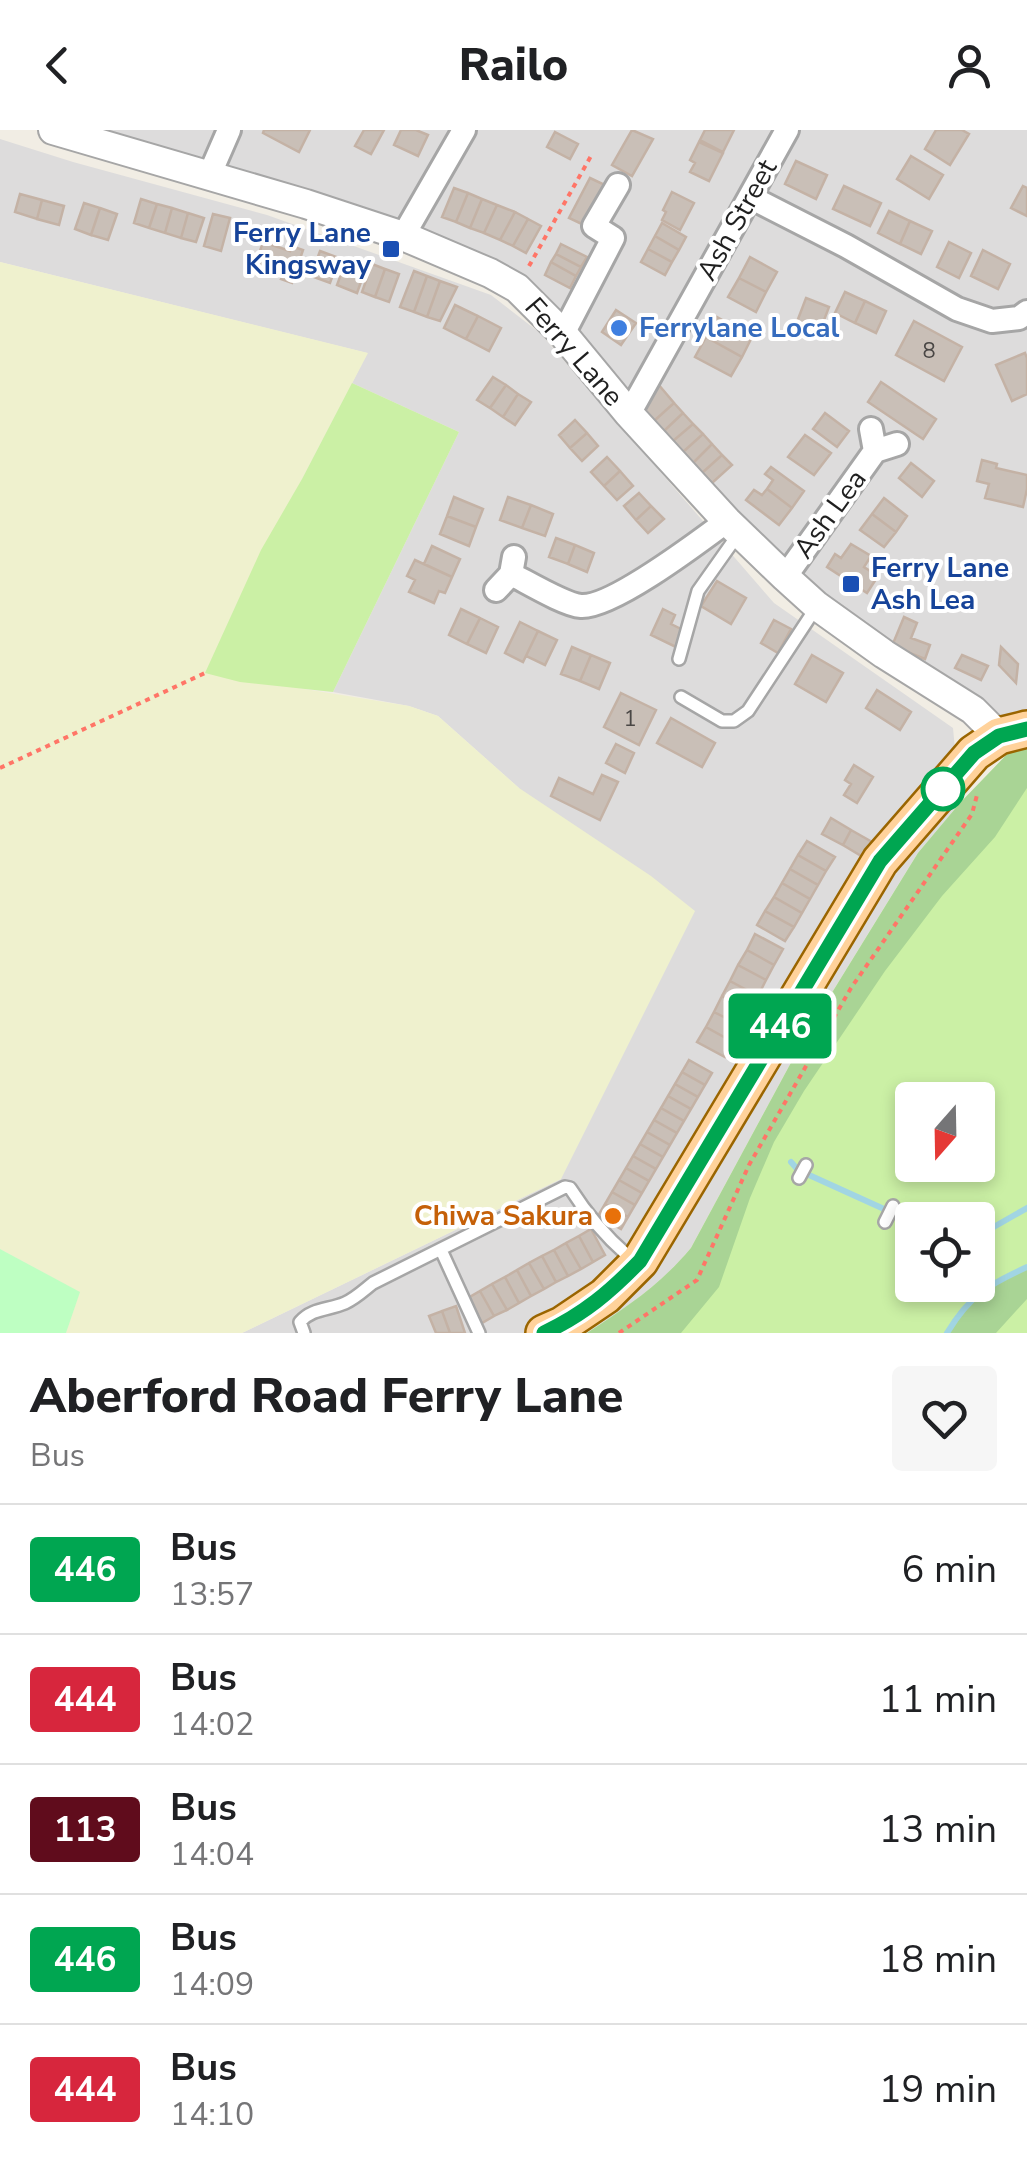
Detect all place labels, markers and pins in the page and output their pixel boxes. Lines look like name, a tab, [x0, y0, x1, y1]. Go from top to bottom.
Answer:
place label: Ferry Lane Kingsway	[233, 214, 371, 284]
marker: Ferry Lane Kingsway	[380, 238, 402, 260]
place label: Ferrylane Local	[639, 309, 839, 347]
marker: Ferrylane Local	[608, 317, 630, 339]
place label: Ferry Lane Ash Lea	[871, 549, 1009, 619]
marker: Ferry Lane Ash Lea	[840, 573, 862, 595]
unlabelled marker	[922, 768, 964, 810]
place label: Chiwa Sakura	[414, 1197, 593, 1235]
marker: Chiwa Sakura	[602, 1205, 624, 1227]

